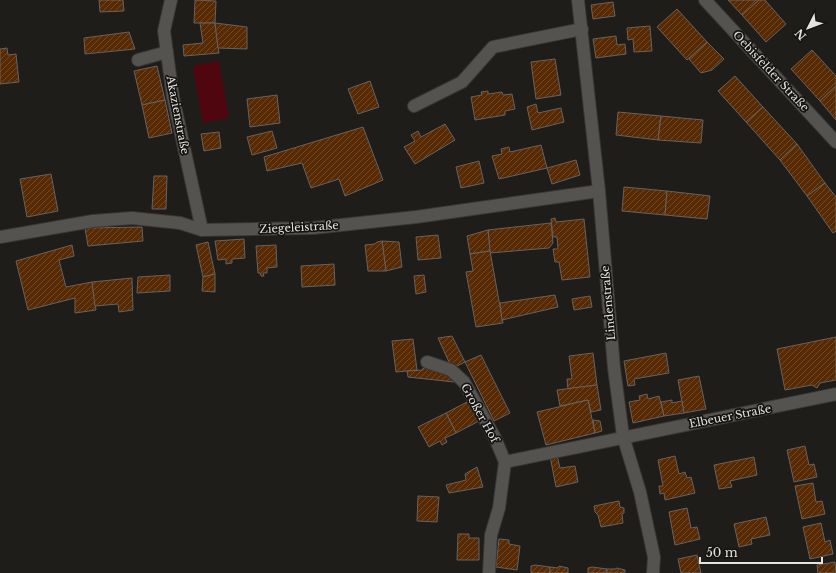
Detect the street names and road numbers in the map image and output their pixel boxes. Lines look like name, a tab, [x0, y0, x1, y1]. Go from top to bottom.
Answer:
street label: Oebisfelder Straße	[730, 28, 812, 114]
street label: Akazienstraße	[163, 74, 192, 155]
street label: Ziegeleistraße	[259, 218, 339, 236]
street label: Lindenstraße	[598, 265, 618, 341]
street label: Großer Hof	[458, 381, 503, 446]
street label: Elbeuer Straße	[688, 401, 772, 431]

